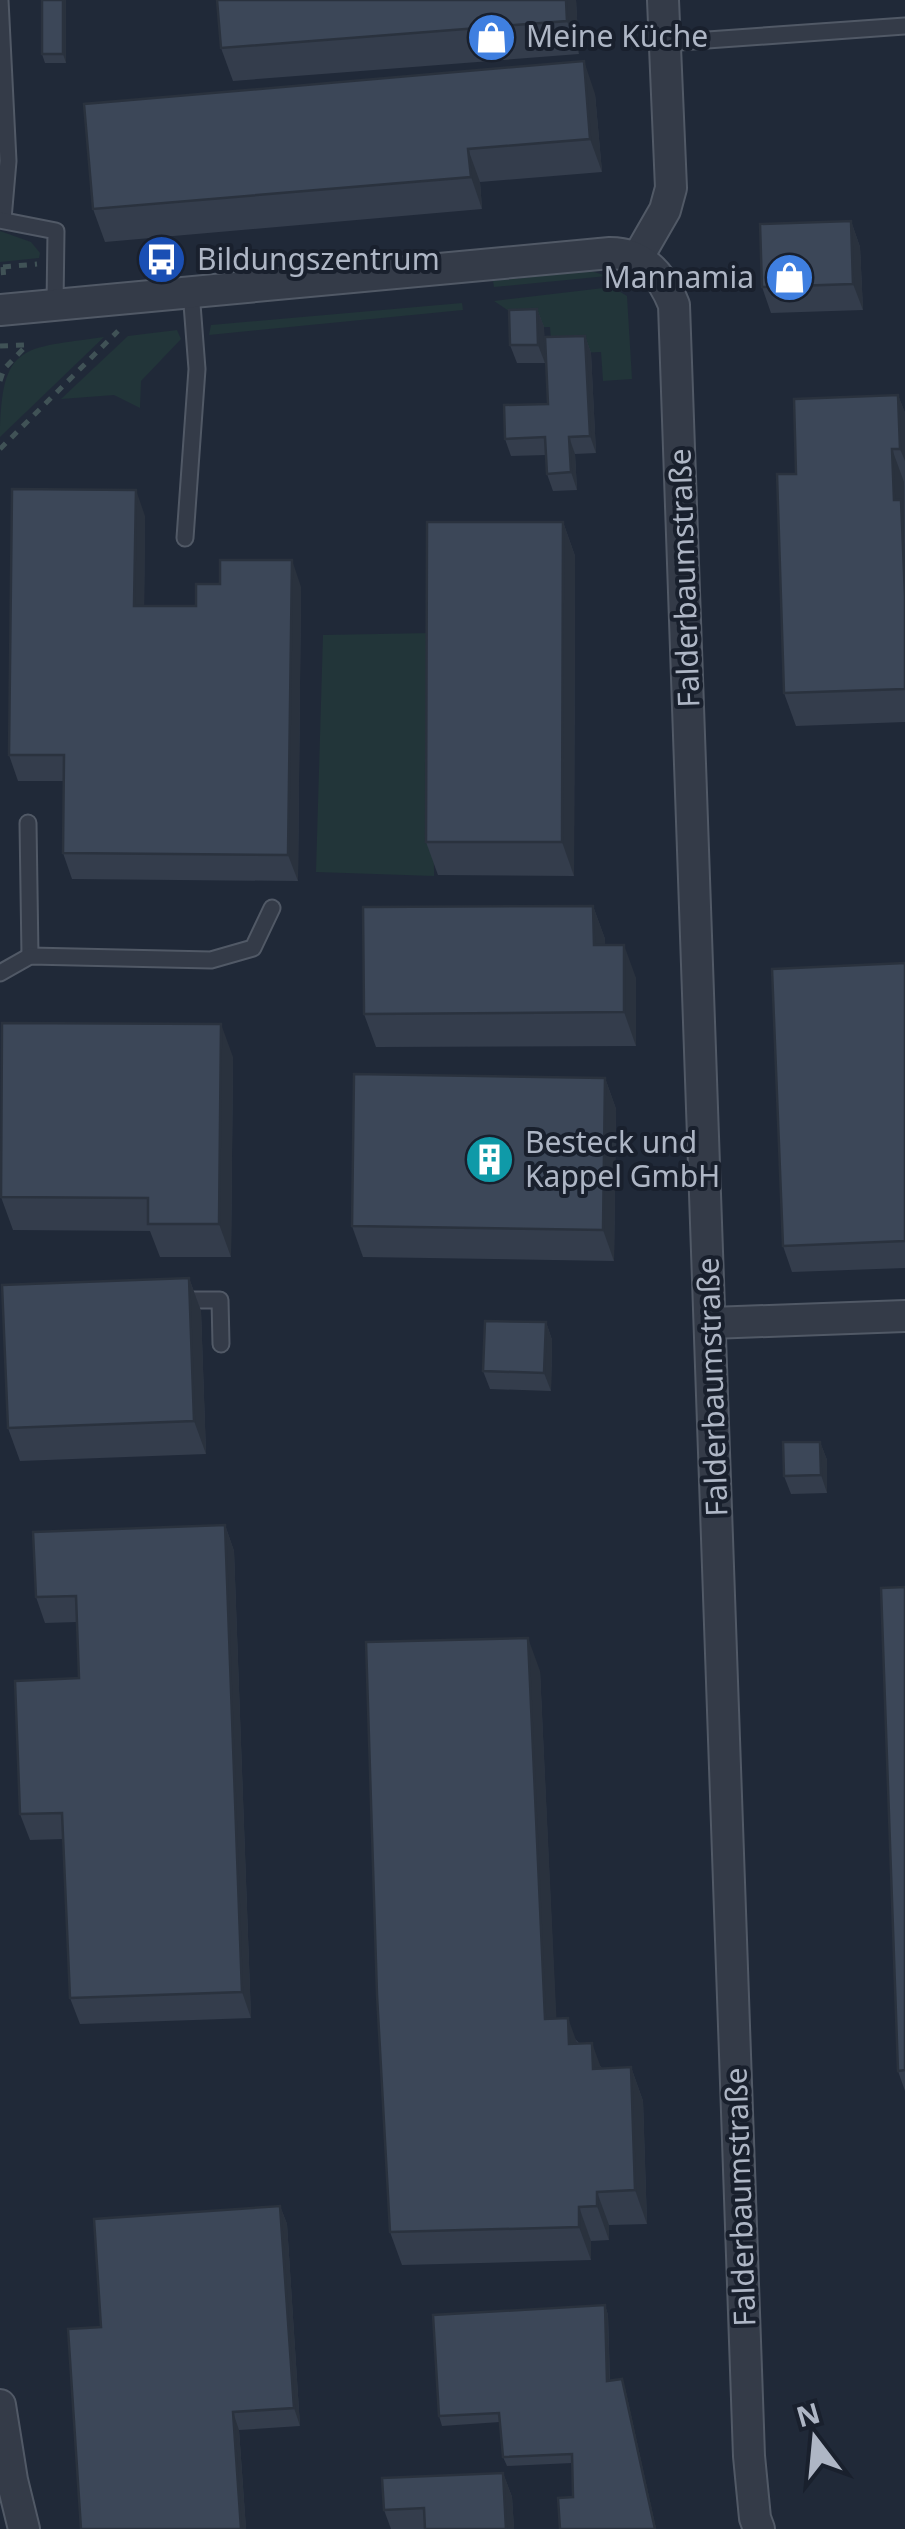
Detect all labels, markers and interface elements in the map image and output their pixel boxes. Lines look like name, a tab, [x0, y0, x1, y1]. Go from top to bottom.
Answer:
shop icon: Meine Küche	[465, 11, 517, 63]
place label: Meine Küche	[526, 15, 708, 56]
bus stop icon: Bildungszentrum	[136, 234, 188, 286]
place label: Bildungszentrum	[197, 238, 440, 279]
shop icon: Mannamia	[763, 252, 815, 304]
place label: Mannamia	[603, 256, 754, 297]
street label: Falderbaumstraße	[658, 448, 709, 708]
place label: Besteck und Kappel GmbH	[525, 1121, 720, 1196]
building icon: Besteck und Kappel GmbH	[464, 1134, 516, 1186]
street label: Falderbaumstraße	[686, 1257, 737, 1517]
street label: Falderbaumstraße	[714, 2067, 765, 2327]
north arrow	[765, 2389, 865, 2489]
text: N	[792, 2393, 824, 2435]

